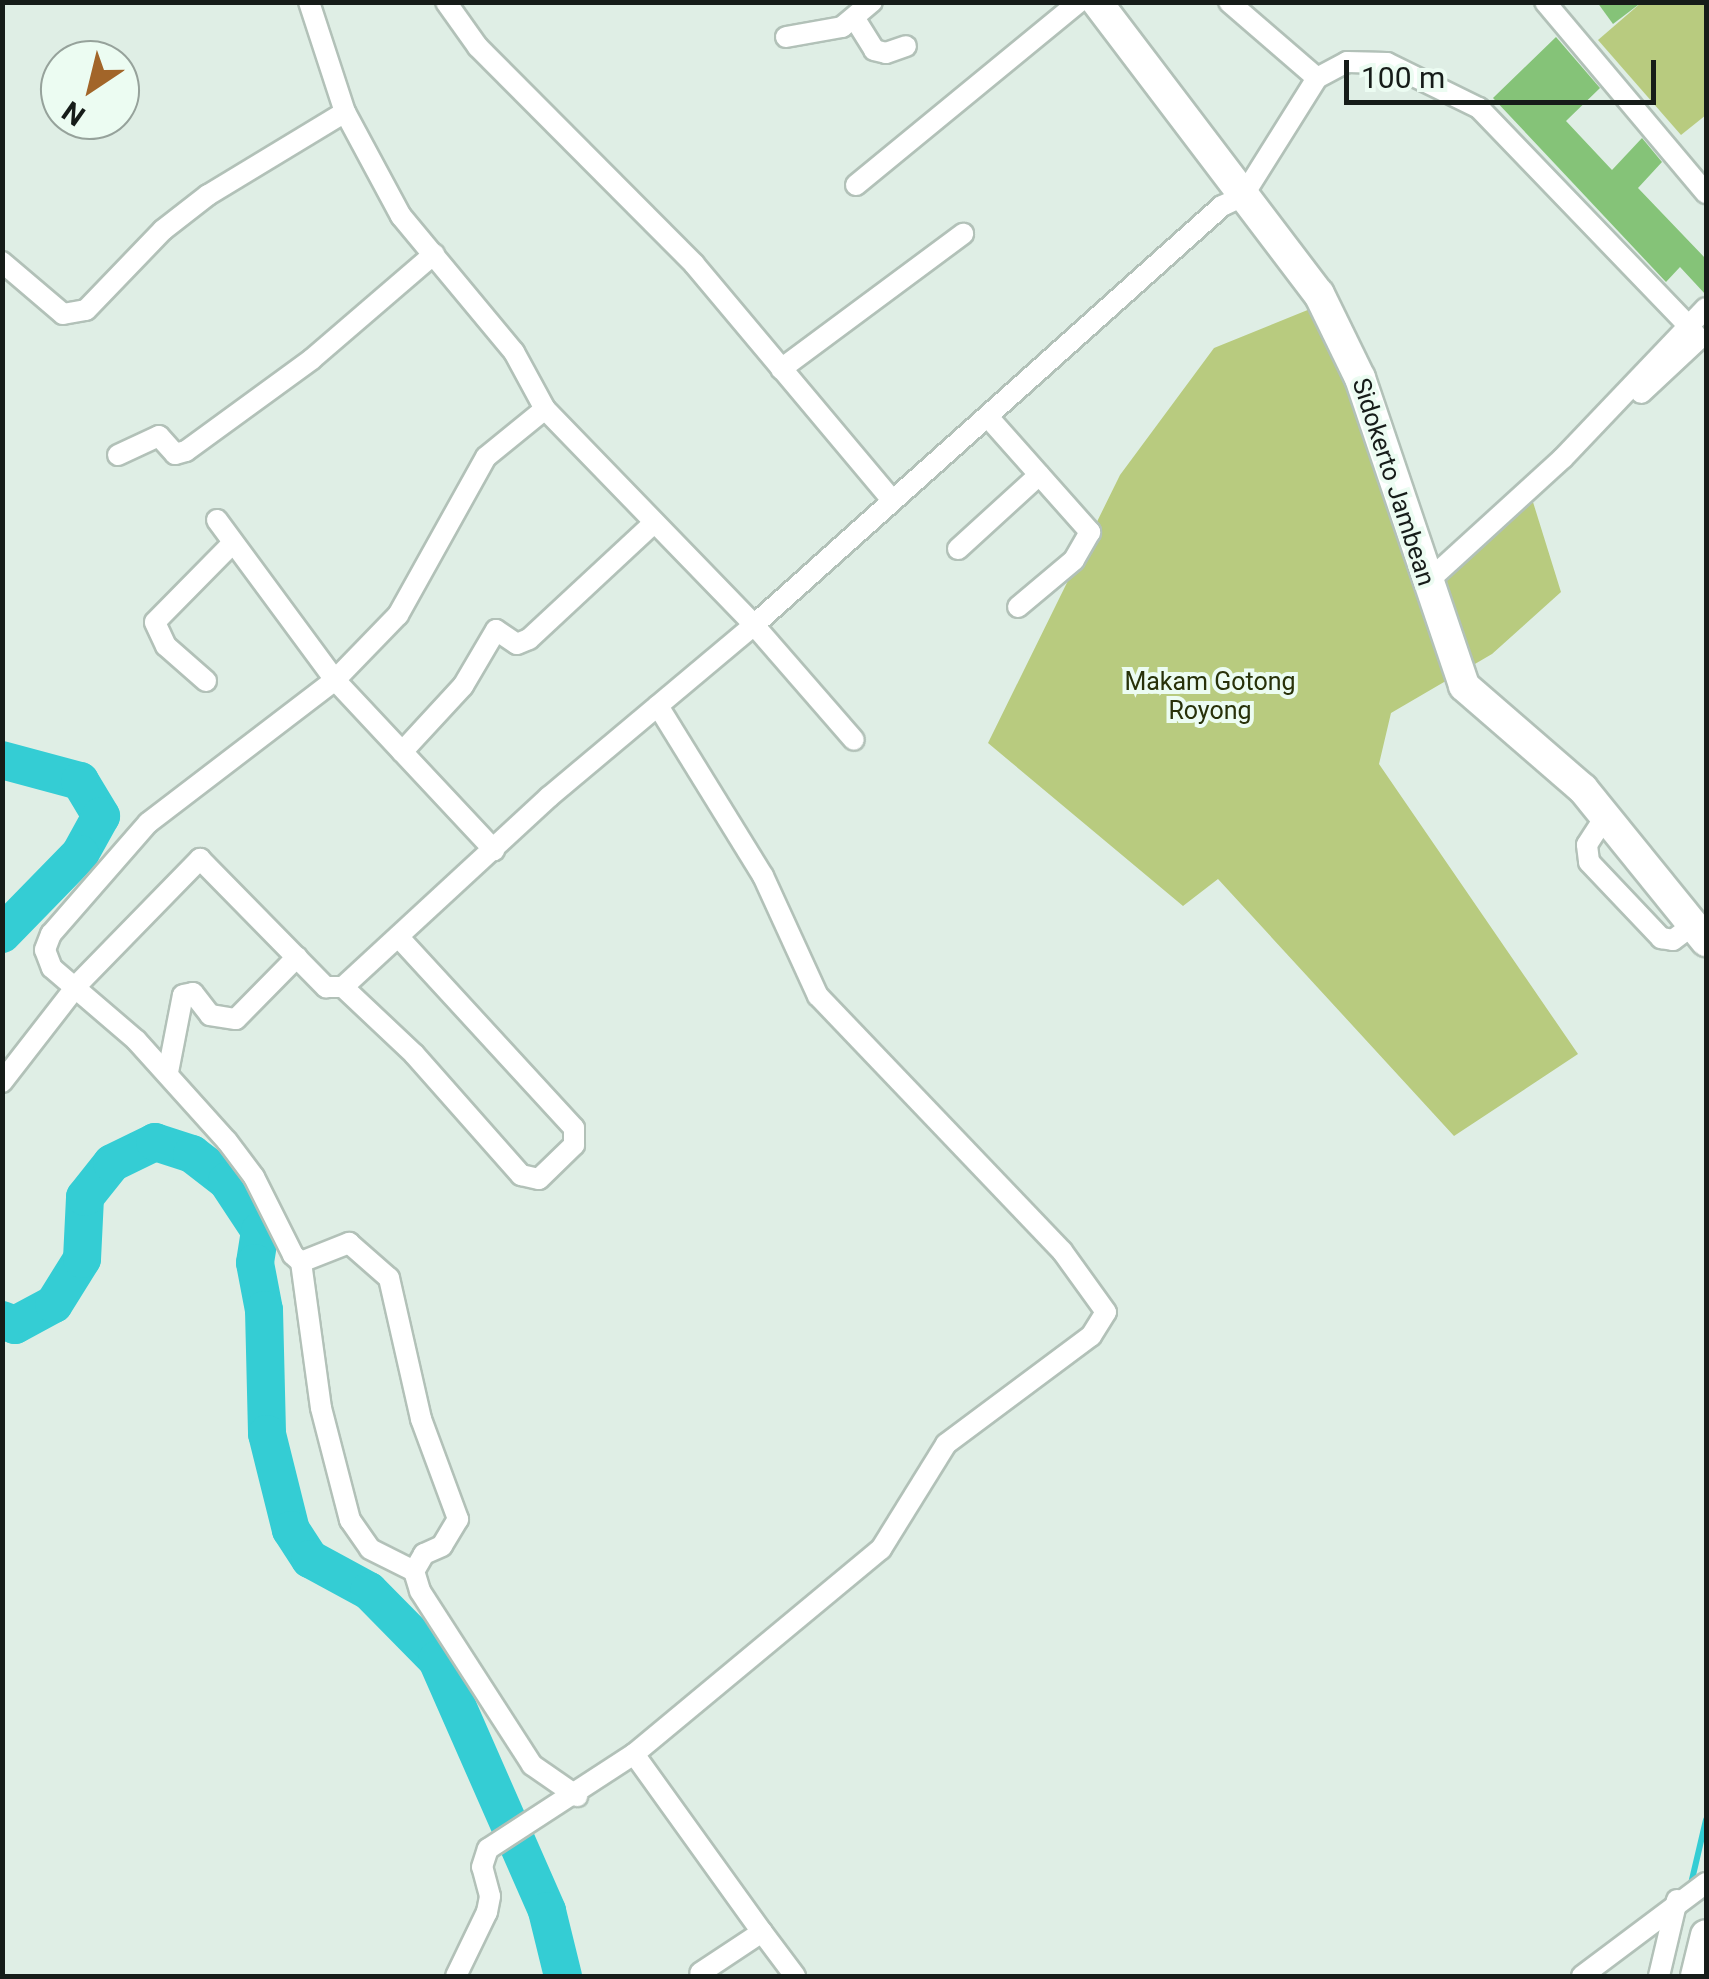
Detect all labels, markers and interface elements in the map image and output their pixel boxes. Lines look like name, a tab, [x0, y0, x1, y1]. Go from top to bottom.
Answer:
north arrow	[40, 40, 140, 140]
scale bar	[1349, 40, 1662, 102]
text: 100 m	[1361, 60, 1445, 95]
text: N	[56, 94, 91, 133]
street label: Sidokerto Jambean	[1345, 374, 1441, 590]
park label: Makam Gotong Royong	[1124, 668, 1296, 727]

